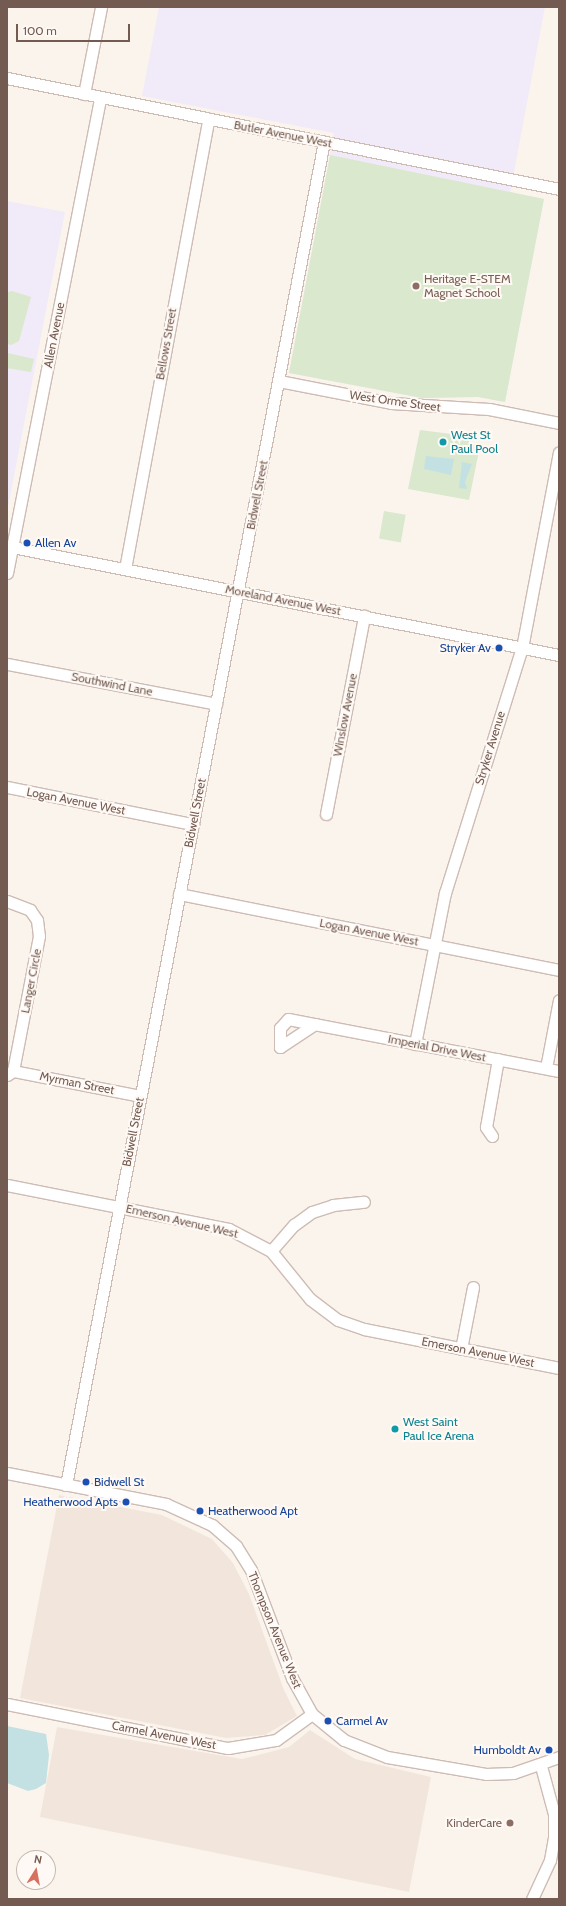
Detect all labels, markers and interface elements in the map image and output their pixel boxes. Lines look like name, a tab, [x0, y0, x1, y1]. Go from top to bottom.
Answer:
scale bar	[18, 16, 132, 42]
text: 100 m	[23, 23, 57, 38]
street label: Butler Avenue West	[233, 117, 333, 151]
place label: Heritage E-STEM Magnet School	[424, 272, 511, 300]
marker: Heritage E-STEM Magnet School	[411, 281, 421, 291]
street label: Allen Avenue	[41, 301, 67, 369]
street label: Bellows Street	[153, 307, 179, 381]
street label: West Orme Street	[348, 387, 442, 415]
place label: West St Paul Pool	[451, 428, 498, 456]
marker: West St Paul Pool	[438, 437, 448, 447]
street label: Bidwell Street	[243, 459, 271, 531]
place label: Allen Av	[35, 536, 76, 550]
marker: Allen Av	[22, 538, 32, 548]
street label: Moreland Avenue West	[224, 582, 342, 618]
place label: Stryker Av	[440, 641, 491, 655]
marker: Stryker Av	[494, 643, 504, 653]
street label: Southwind Lane	[70, 669, 154, 699]
street label: Winslow Avenue	[330, 672, 360, 758]
street label: Stryker Avenue	[472, 709, 508, 787]
street label: Bidwell Street	[181, 777, 209, 849]
street label: Logan Avenue West	[25, 784, 127, 818]
street label: Logan Avenue West	[318, 915, 420, 949]
street label: Langer Circle	[18, 948, 44, 1014]
street label: Imperial Drive West	[387, 1031, 487, 1065]
street label: Myrman Street	[38, 1069, 116, 1097]
street label: Bidwell Street	[119, 1096, 147, 1168]
street label: Emerson Avenue West	[124, 1201, 240, 1241]
street label: Emerson Avenue West	[420, 1334, 536, 1370]
place label: West Saint Paul Ice Arena	[403, 1415, 474, 1443]
marker: West Saint Paul Ice Arena	[390, 1424, 400, 1434]
place label: Bidwell St	[94, 1475, 144, 1489]
marker: Bidwell St	[81, 1477, 91, 1487]
place label: Heatherwood Apts	[23, 1495, 118, 1509]
marker: Heatherwood Apts	[121, 1497, 131, 1507]
place label: Heatherwood Apt	[208, 1504, 298, 1518]
marker: Heatherwood Apt	[195, 1506, 205, 1516]
street label: Thompson Avenue West	[245, 1570, 305, 1690]
place label: Carmel Av	[336, 1714, 388, 1728]
marker: Carmel Av	[323, 1716, 333, 1726]
street label: Carmel Avenue West	[111, 1718, 217, 1752]
place label: Humboldt Av	[474, 1743, 541, 1757]
marker: Humboldt Av	[544, 1745, 554, 1755]
place label: KinderCare	[446, 1816, 502, 1830]
marker: KinderCare	[505, 1818, 515, 1828]
north arrow	[16, 1850, 56, 1890]
text: N	[33, 1852, 43, 1867]

